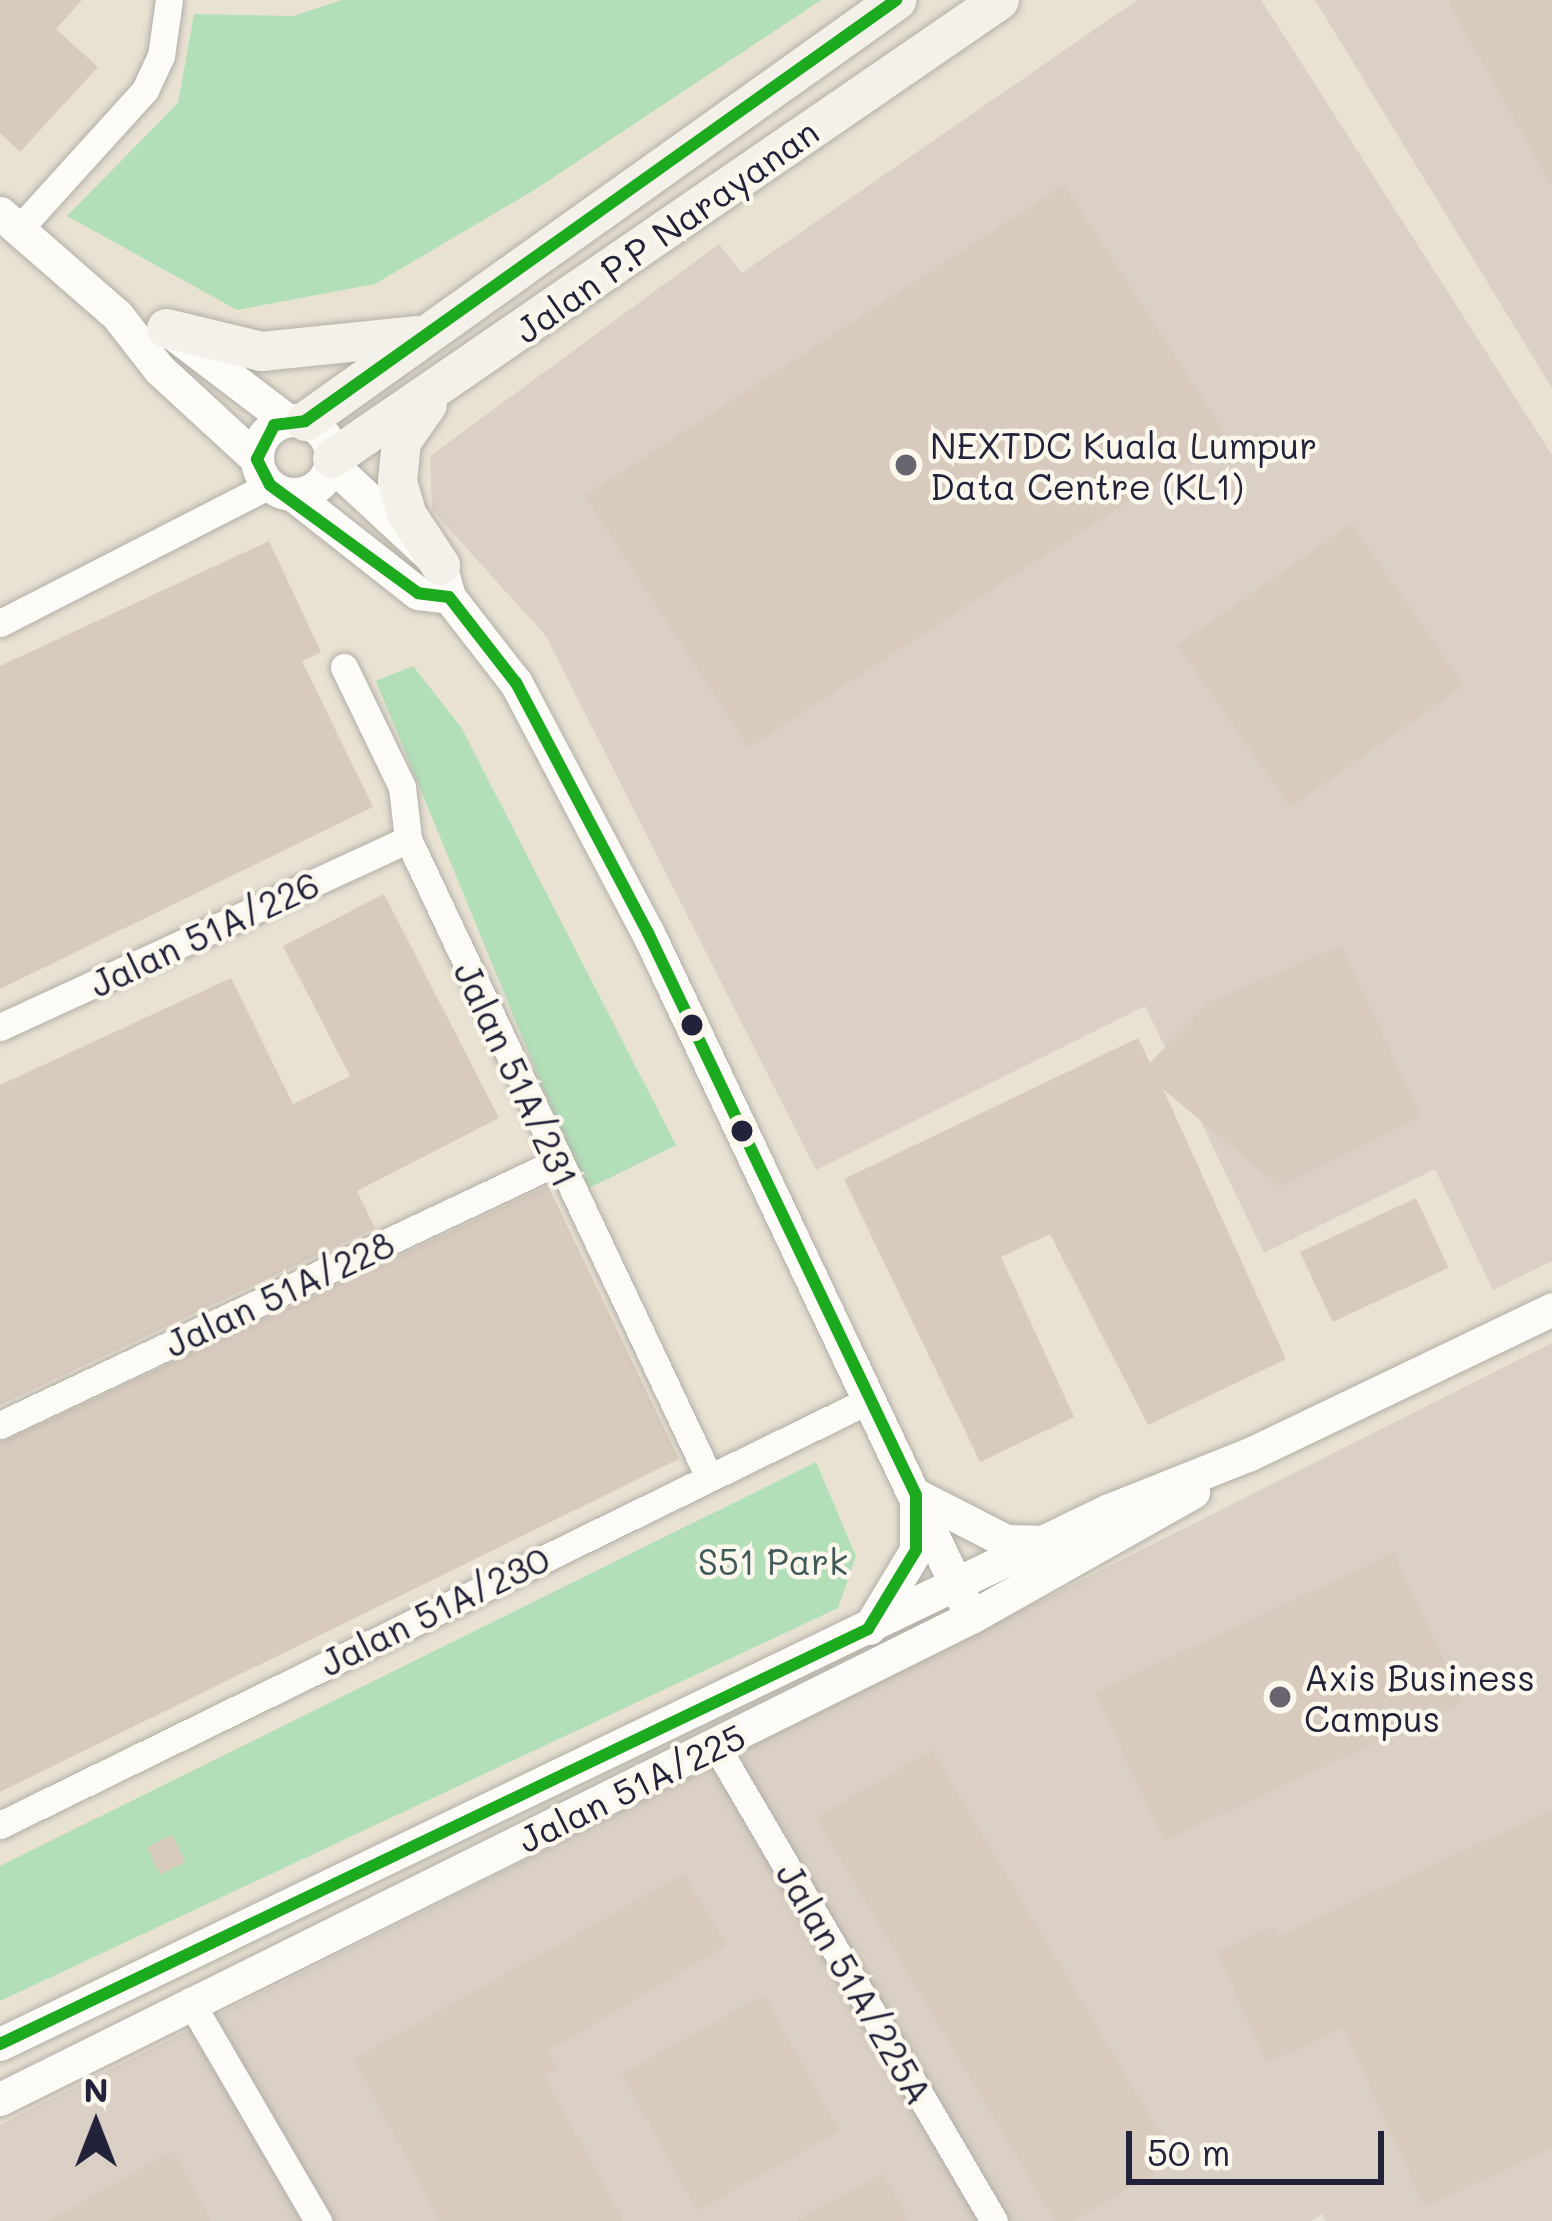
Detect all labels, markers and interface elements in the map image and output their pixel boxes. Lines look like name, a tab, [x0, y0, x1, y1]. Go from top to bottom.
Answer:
street label: Jalan P.P Narayanan	[506, 109, 826, 351]
place label: NEXTDC Kuala Lumpur Data Centre (KL1)	[930, 422, 1317, 507]
marker: NEXTDC Kuala Lumpur Data Centre (KL1)	[893, 452, 919, 478]
street label: Jalan 51A/226	[83, 861, 325, 1005]
street label: Jalan 51A/231	[446, 955, 588, 1193]
unlabelled marker	[681, 1014, 703, 1036]
unlabelled marker	[731, 1120, 753, 1142]
street label: Jalan 51A/228	[158, 1221, 400, 1365]
street label: Jalan 51A/230	[312, 1536, 556, 1684]
park label: S51 Park	[698, 1539, 848, 1583]
place label: Axis Business Campus	[1304, 1654, 1535, 1739]
marker: Axis Business Campus	[1267, 1684, 1293, 1710]
street label: Jalan 51A/225	[510, 1713, 752, 1861]
street label: Jalan 51A/225A	[768, 1854, 942, 2112]
north arrow	[36, 2065, 156, 2185]
text: N	[83, 2067, 109, 2110]
scale bar	[1132, 2107, 1390, 2181]
text: 50 m	[1147, 2128, 1230, 2175]

